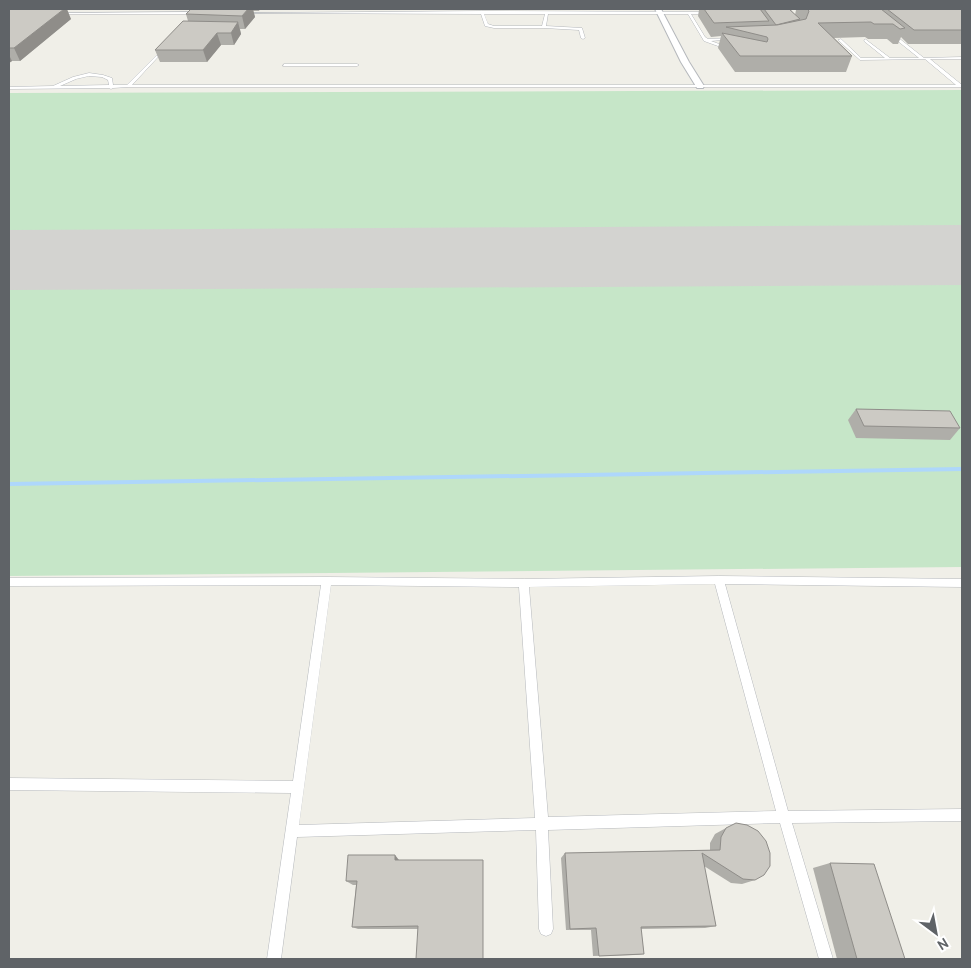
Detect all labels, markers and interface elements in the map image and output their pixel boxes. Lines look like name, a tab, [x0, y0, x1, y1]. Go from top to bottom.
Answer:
north arrow	[911, 908, 961, 958]
text: N	[934, 934, 952, 954]

